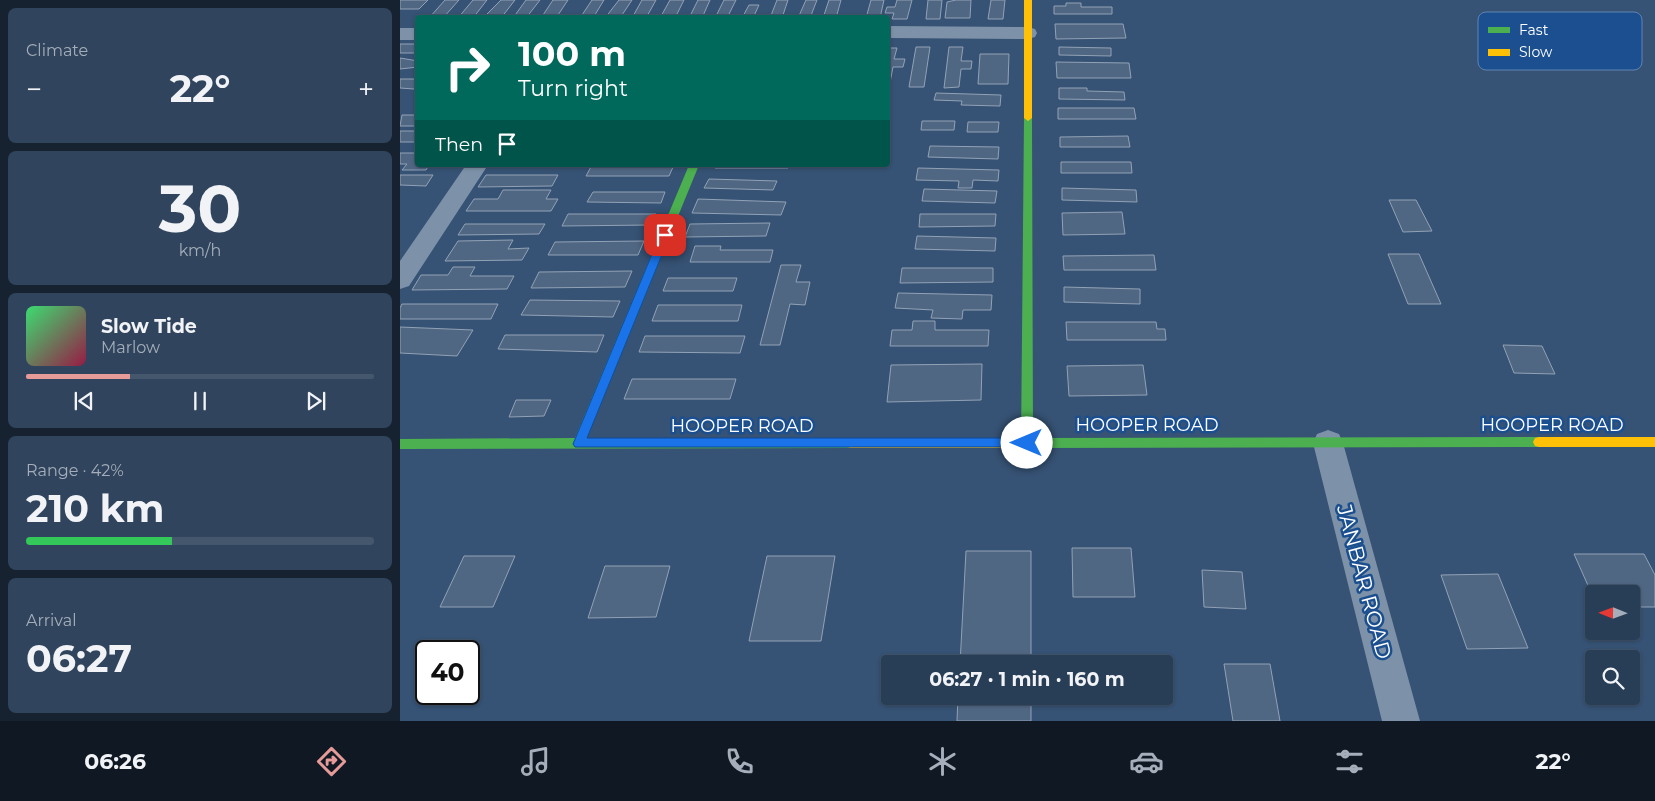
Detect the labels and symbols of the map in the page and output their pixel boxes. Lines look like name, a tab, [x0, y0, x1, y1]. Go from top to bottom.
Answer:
legend	[1478, 12, 1642, 70]
text: Fast	[1519, 21, 1549, 39]
text: Slow	[1519, 43, 1553, 61]
pin	[644, 214, 686, 256]
street label: HOOPER ROAD	[1075, 414, 1219, 436]
street label: HOOPER ROAD	[1480, 414, 1624, 436]
street label: HOOPER ROAD	[670, 415, 814, 437]
position arrow	[1000, 416, 1052, 468]
street label: JANBAR ROAD	[1332, 501, 1397, 662]
north arrow	[1585, 585, 1640, 640]
speed limit sign: 40	[415, 640, 480, 705]

